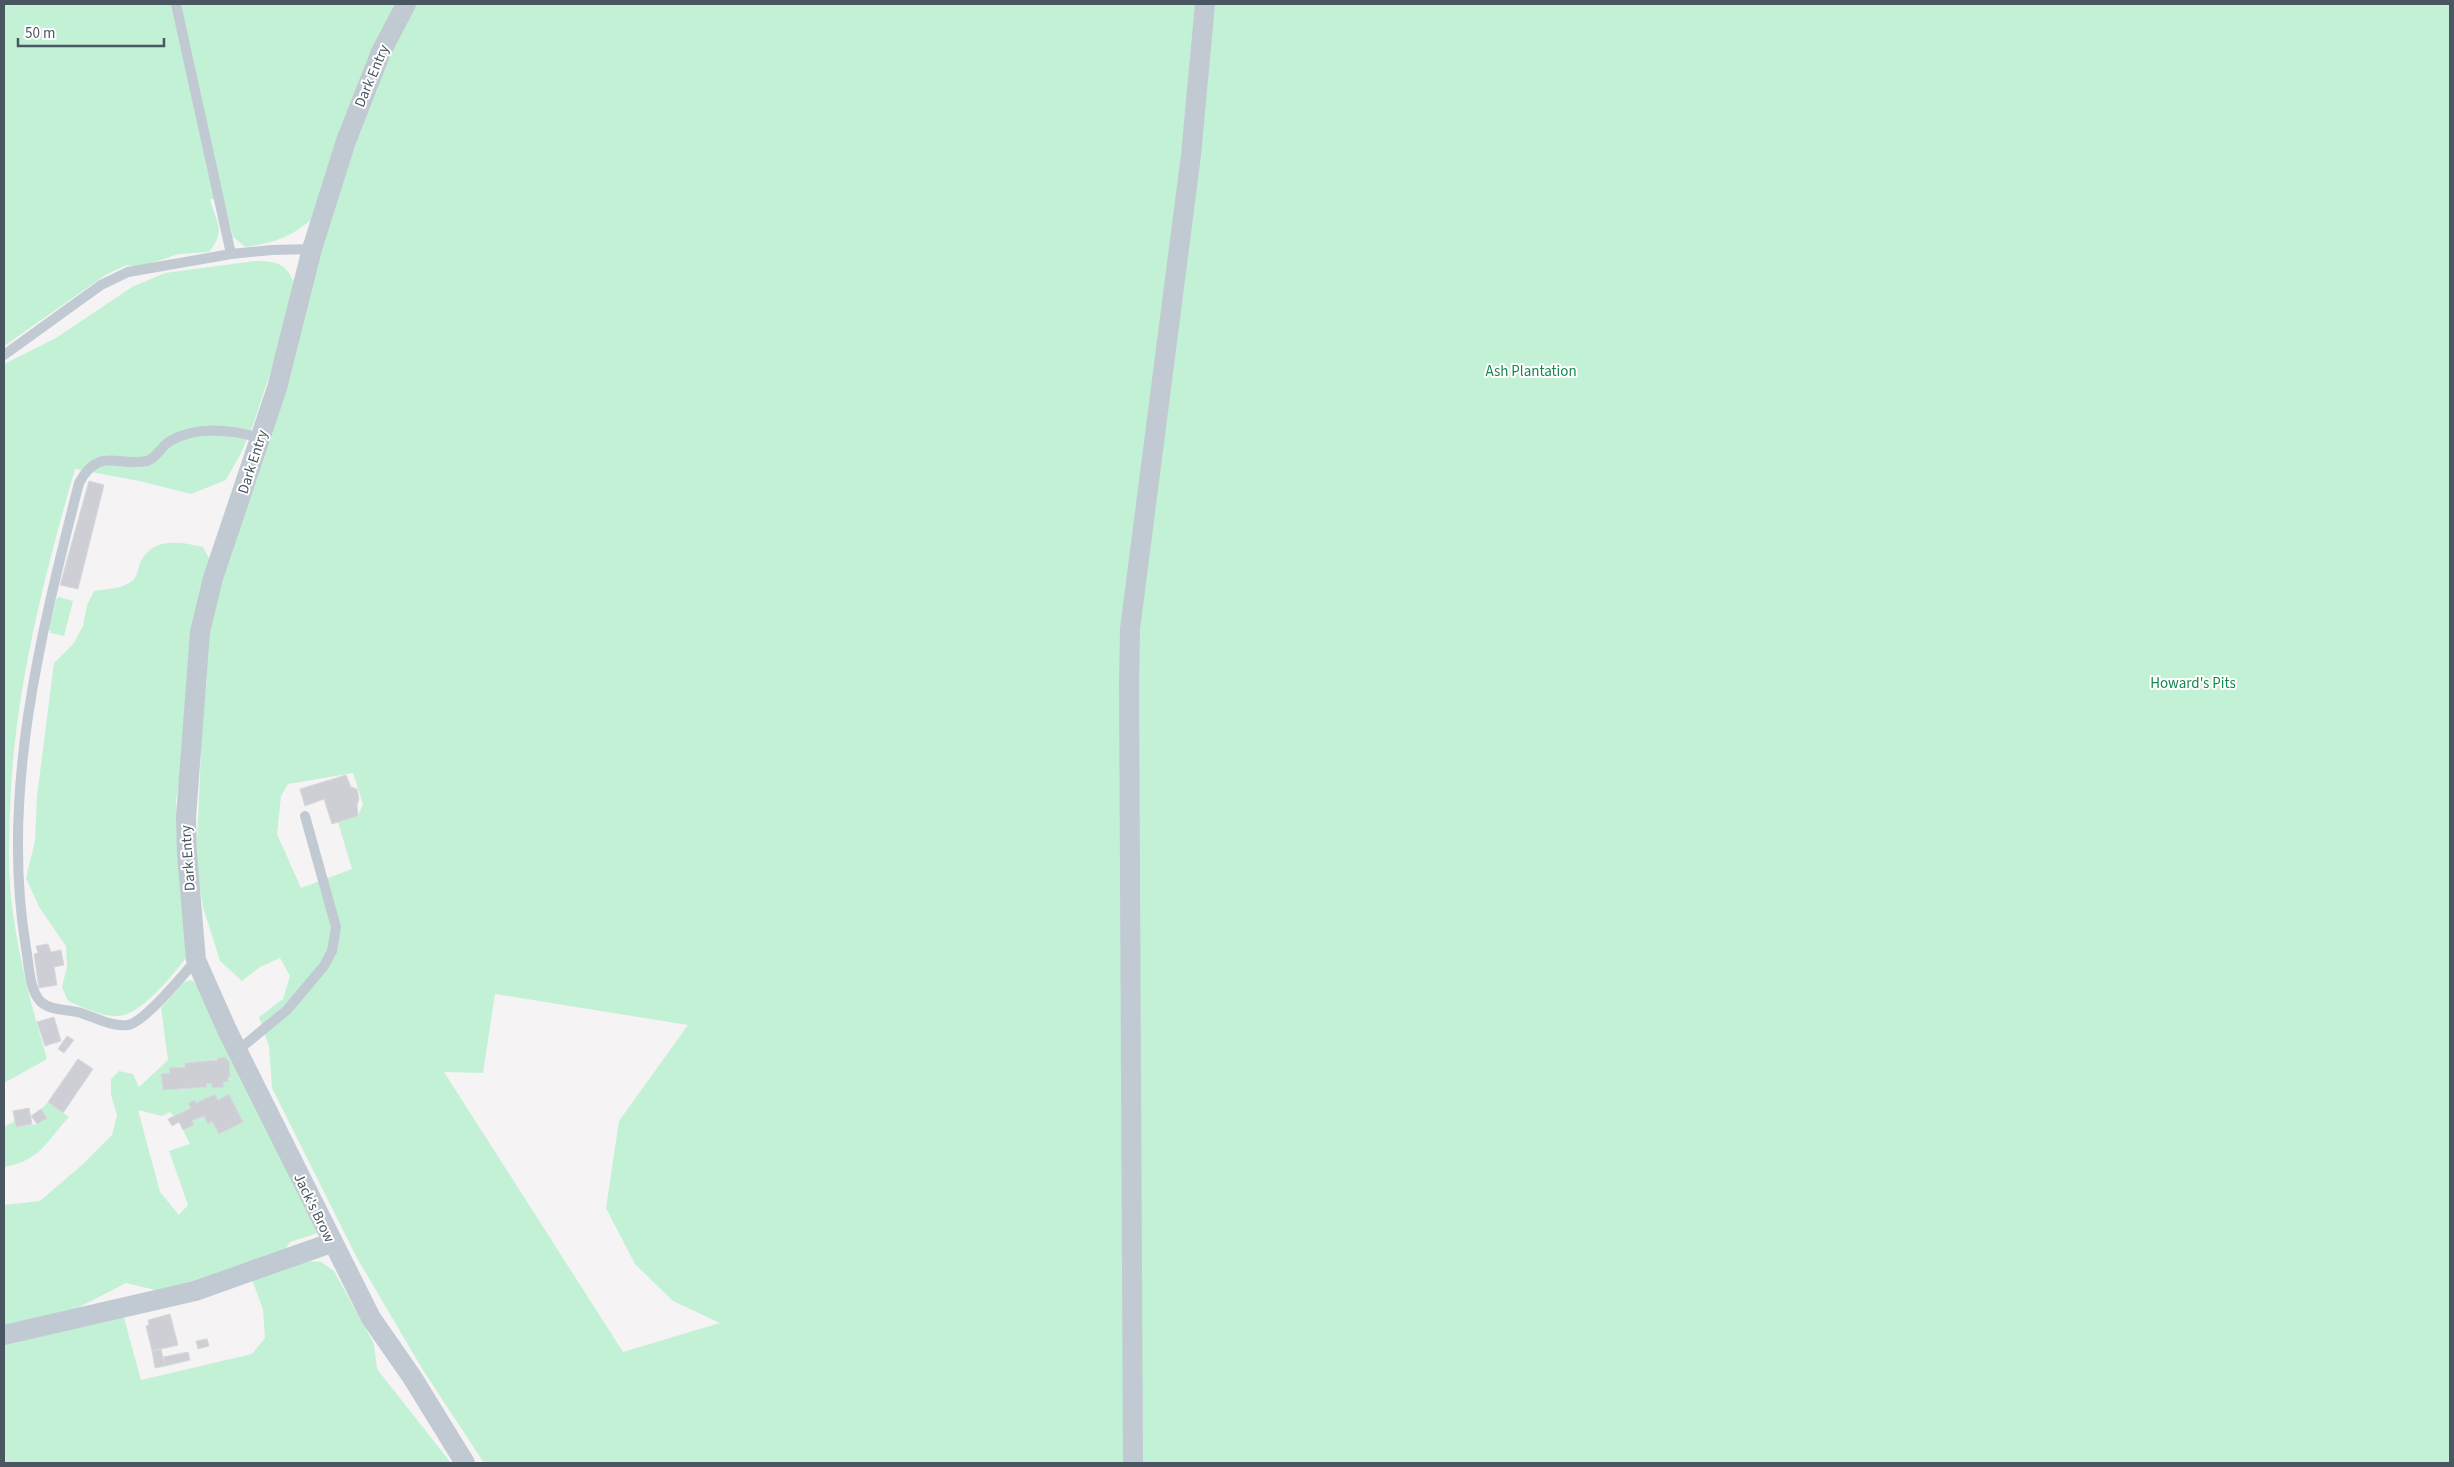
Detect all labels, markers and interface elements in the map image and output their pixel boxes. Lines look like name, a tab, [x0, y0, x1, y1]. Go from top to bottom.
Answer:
scale bar	[18, 15, 164, 47]
text: 50 m	[25, 23, 55, 44]
street label: Dark Entry	[349, 41, 395, 111]
park label: Ash Plantation	[1485, 361, 1577, 382]
street label: Dark Entry	[233, 427, 273, 497]
park label: Howard's Pits	[2150, 673, 2236, 694]
street label: Dark Entry	[175, 824, 201, 892]
street label: Jack's Brow	[288, 1170, 340, 1246]

